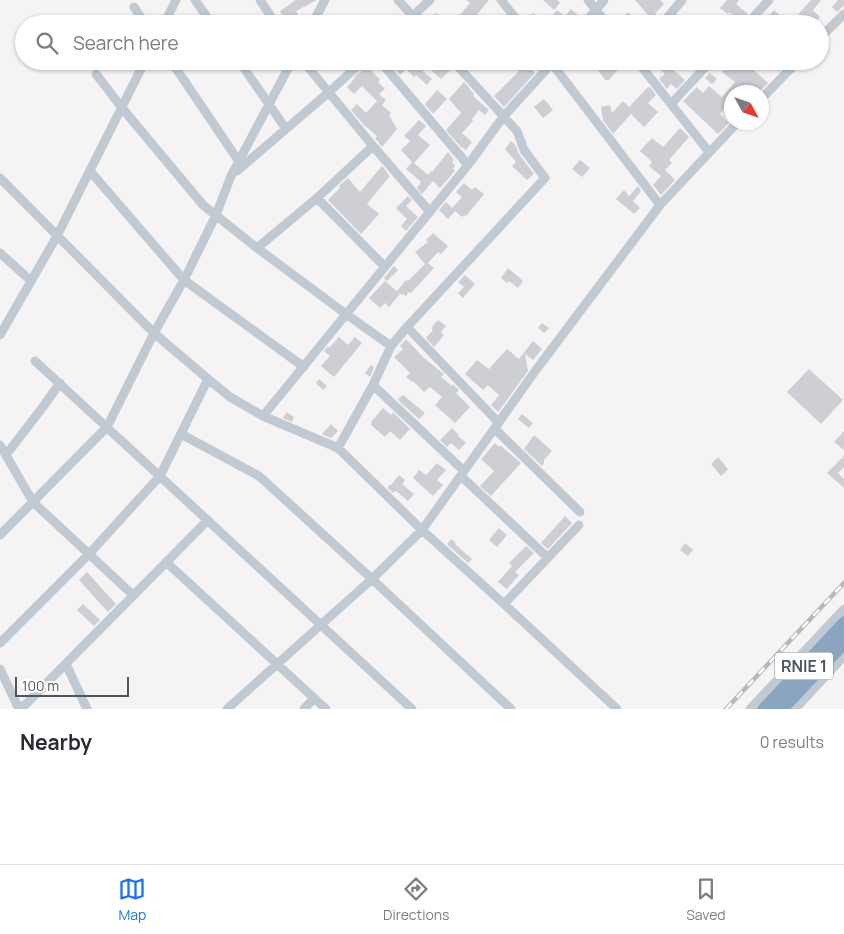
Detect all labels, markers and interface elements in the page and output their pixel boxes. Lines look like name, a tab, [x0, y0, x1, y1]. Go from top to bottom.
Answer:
search box	[15, 15, 829, 70]
icon: search	[33, 29, 61, 57]
text: Search here	[73, 30, 179, 56]
north arrow	[724, 85, 769, 130]
road number: RNIE 1	[775, 652, 833, 679]
scale bar	[15, 674, 129, 697]
text: 100 m	[22, 676, 59, 695]
text: Nearby	[20, 728, 92, 756]
text: 0 results	[760, 731, 824, 753]
tab: Map	[118, 875, 146, 924]
tab: Directions	[383, 875, 449, 924]
tab: Saved	[686, 875, 726, 924]

